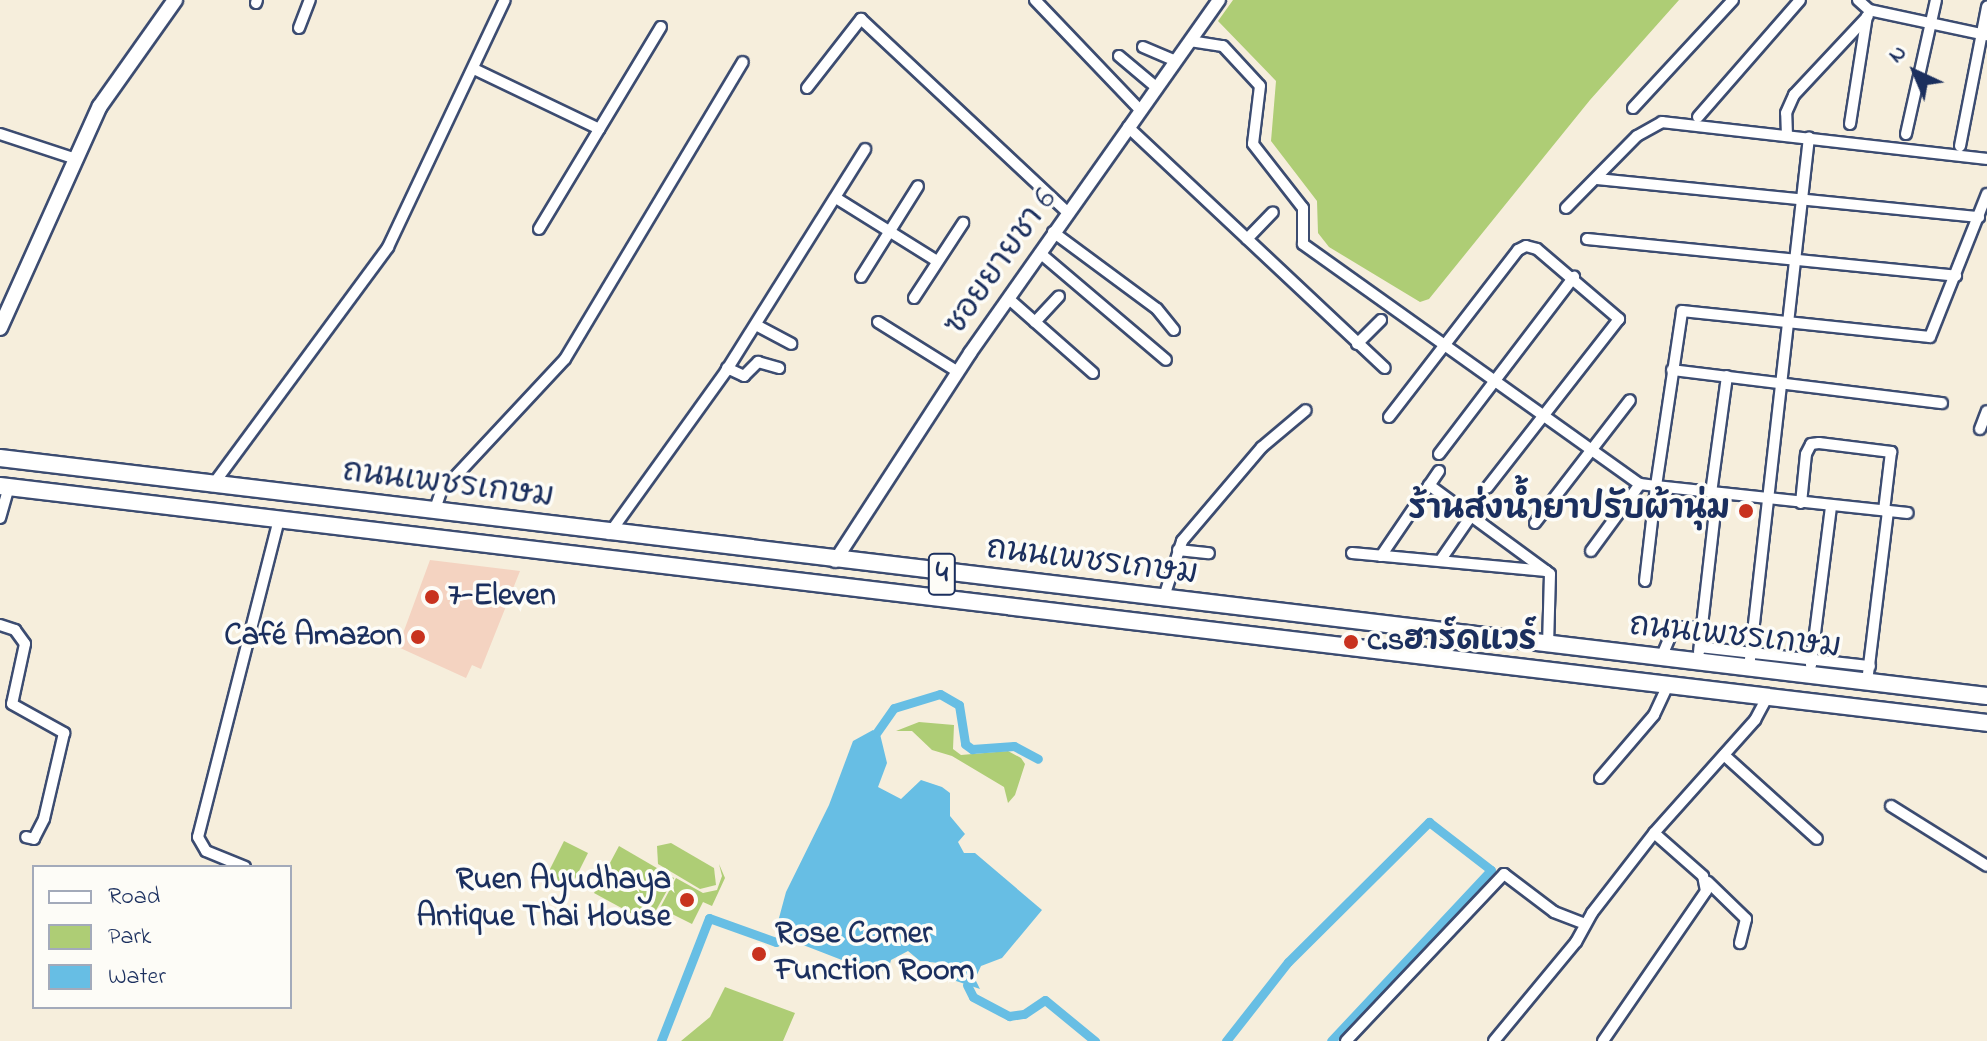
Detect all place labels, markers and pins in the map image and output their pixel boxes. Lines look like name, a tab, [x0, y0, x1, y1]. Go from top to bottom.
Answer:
place label: ร้านส่งน้ำยาปรับผ้านุ่ม	[1408, 492, 1730, 530]
marker: ร้านส่งน้ำยาปรับผ้านุ่ม	[1737, 502, 1755, 520]
place label: 7-Eleven	[448, 578, 556, 616]
marker: 7-Eleven	[423, 588, 441, 606]
place label: Café Amazon	[224, 618, 402, 656]
place label: c.sฮาร์ดแวร์	[1367, 623, 1537, 661]
marker: Café Amazon	[409, 628, 427, 646]
marker: c.sฮาร์ดแวร์	[1342, 633, 1360, 651]
place label: Ruen Ayudhaya Antique Thai House	[417, 863, 671, 938]
marker: Ruen Ayudhaya Antique Thai House	[678, 891, 696, 909]
place label: Rose Corner Function Room	[775, 917, 974, 992]
marker: Rose Corner Function Room	[750, 945, 768, 963]

